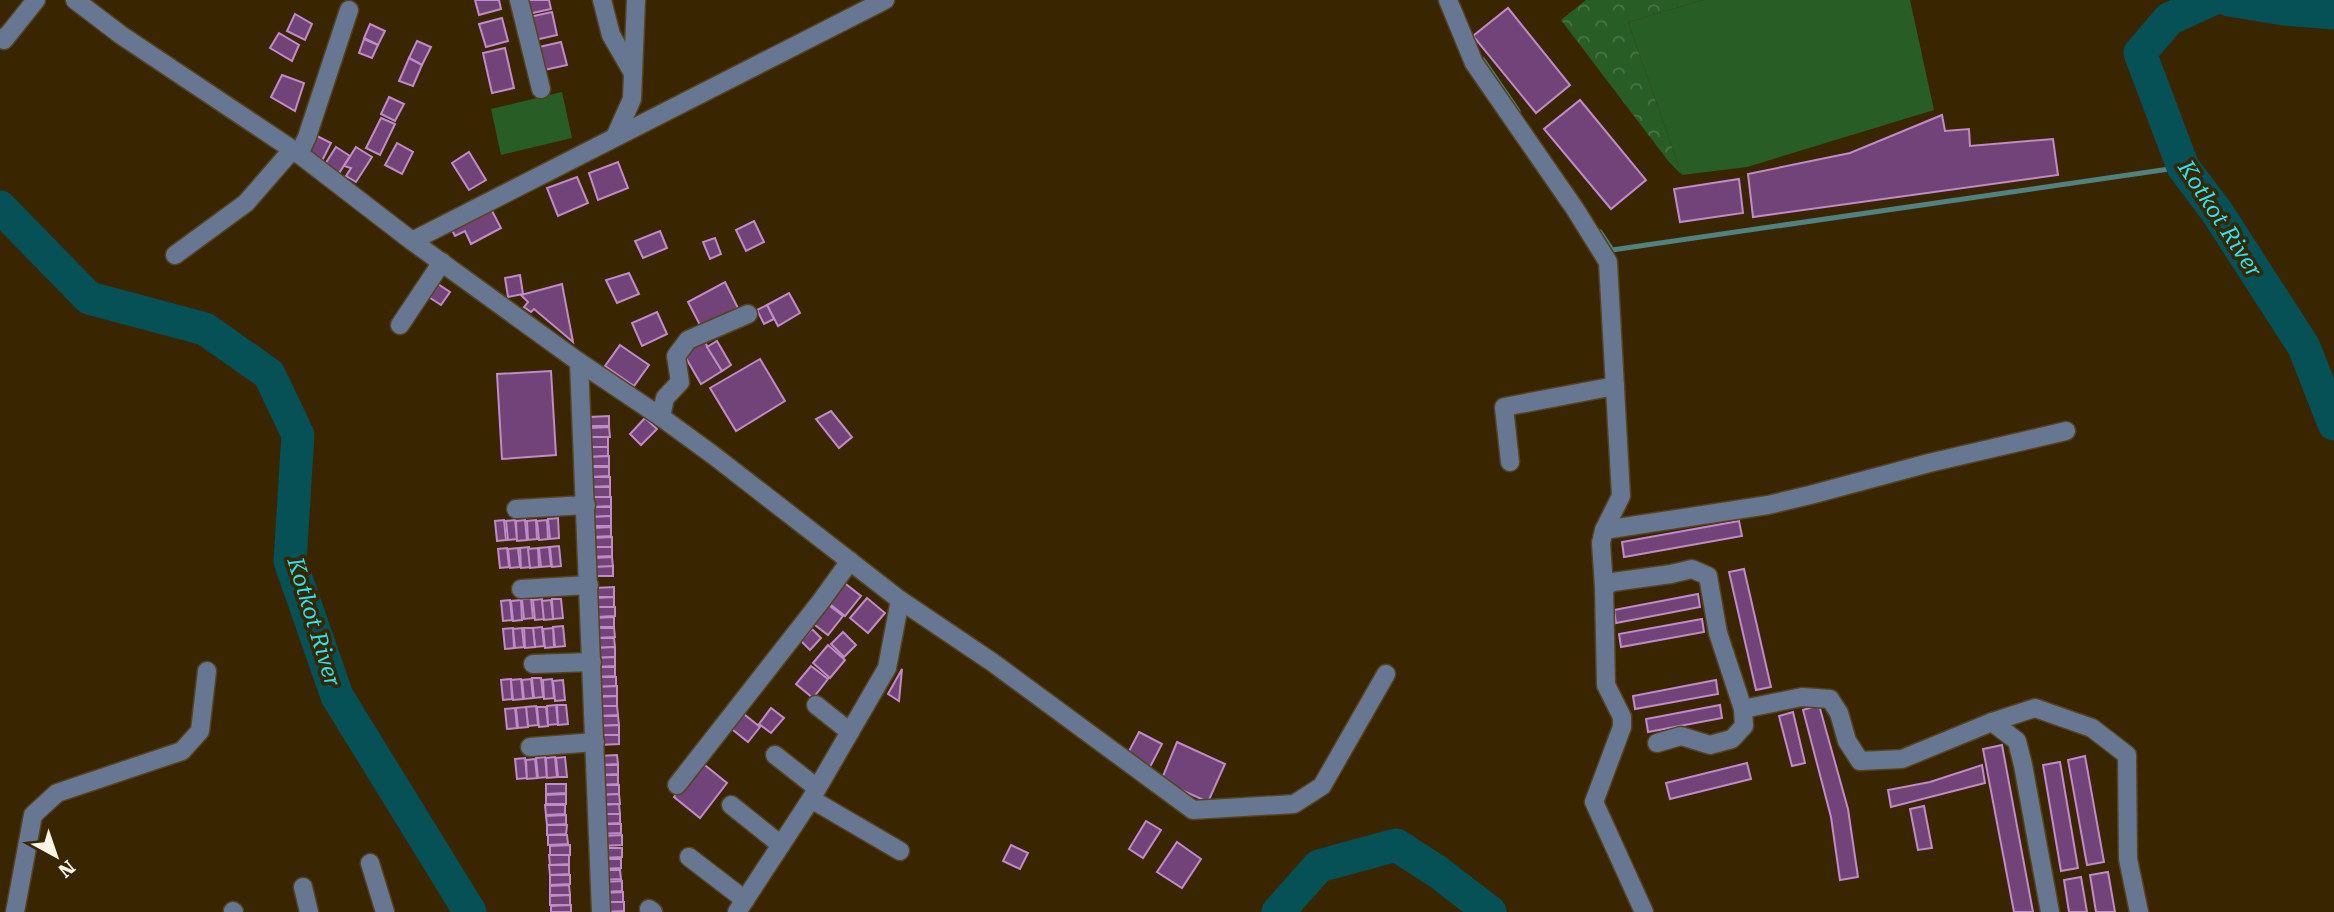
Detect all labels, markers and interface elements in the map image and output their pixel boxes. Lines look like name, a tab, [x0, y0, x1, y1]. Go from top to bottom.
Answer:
water label: Kotkot River	[2172, 155, 2268, 283]
water label: Kotkot River	[281, 553, 347, 690]
north arrow	[21, 821, 91, 891]
text: N	[53, 855, 80, 882]

